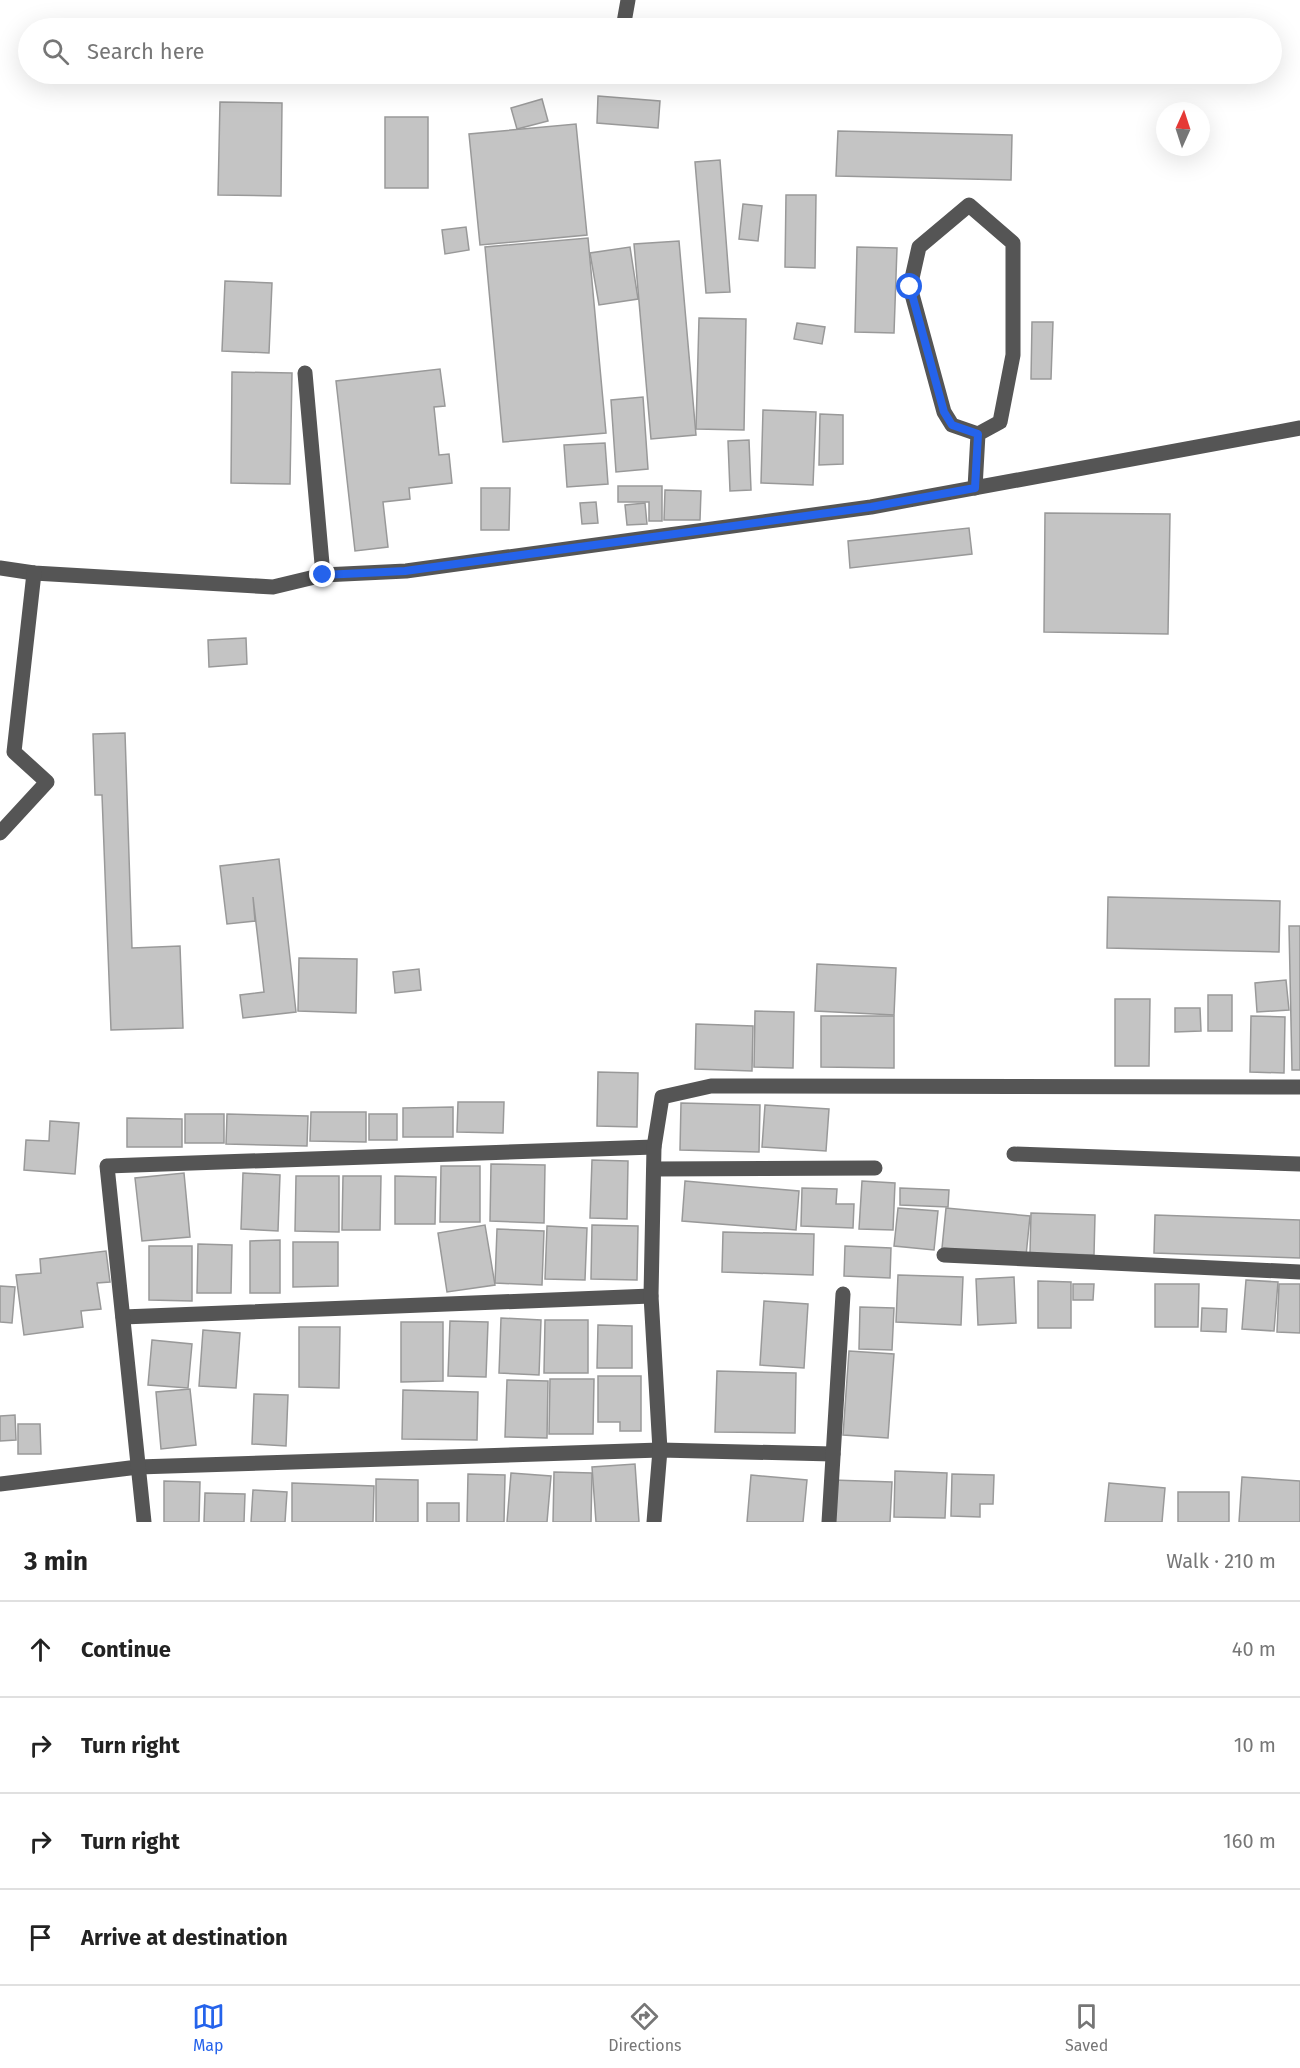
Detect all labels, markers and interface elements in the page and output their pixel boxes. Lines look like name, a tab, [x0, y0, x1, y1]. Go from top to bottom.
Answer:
search box	[18, 18, 1282, 84]
icon: search	[39, 35, 72, 68]
text: Search here	[87, 38, 205, 65]
north arrow	[1156, 102, 1210, 156]
route start	[896, 273, 922, 299]
route end	[309, 561, 335, 587]
text: 3 min	[24, 1546, 88, 1577]
text: Walk · 210 m	[1166, 1549, 1276, 1573]
icon: ahead	[24, 1633, 57, 1666]
text: Continue	[81, 1636, 171, 1663]
text: 40 m	[1232, 1637, 1276, 1661]
icon: right	[24, 1729, 57, 1762]
text: Turn right	[81, 1732, 180, 1759]
text: 10 m	[1234, 1733, 1276, 1757]
icon: right	[24, 1825, 57, 1858]
text: Turn right	[81, 1828, 180, 1855]
text: 160 m	[1223, 1829, 1276, 1853]
icon: arrive	[24, 1921, 57, 1954]
text: Arrive at destination	[81, 1924, 288, 1951]
tab: Map	[192, 2000, 225, 2055]
tab: Directions	[608, 2000, 682, 2055]
tab: Saved	[1065, 2000, 1108, 2055]

